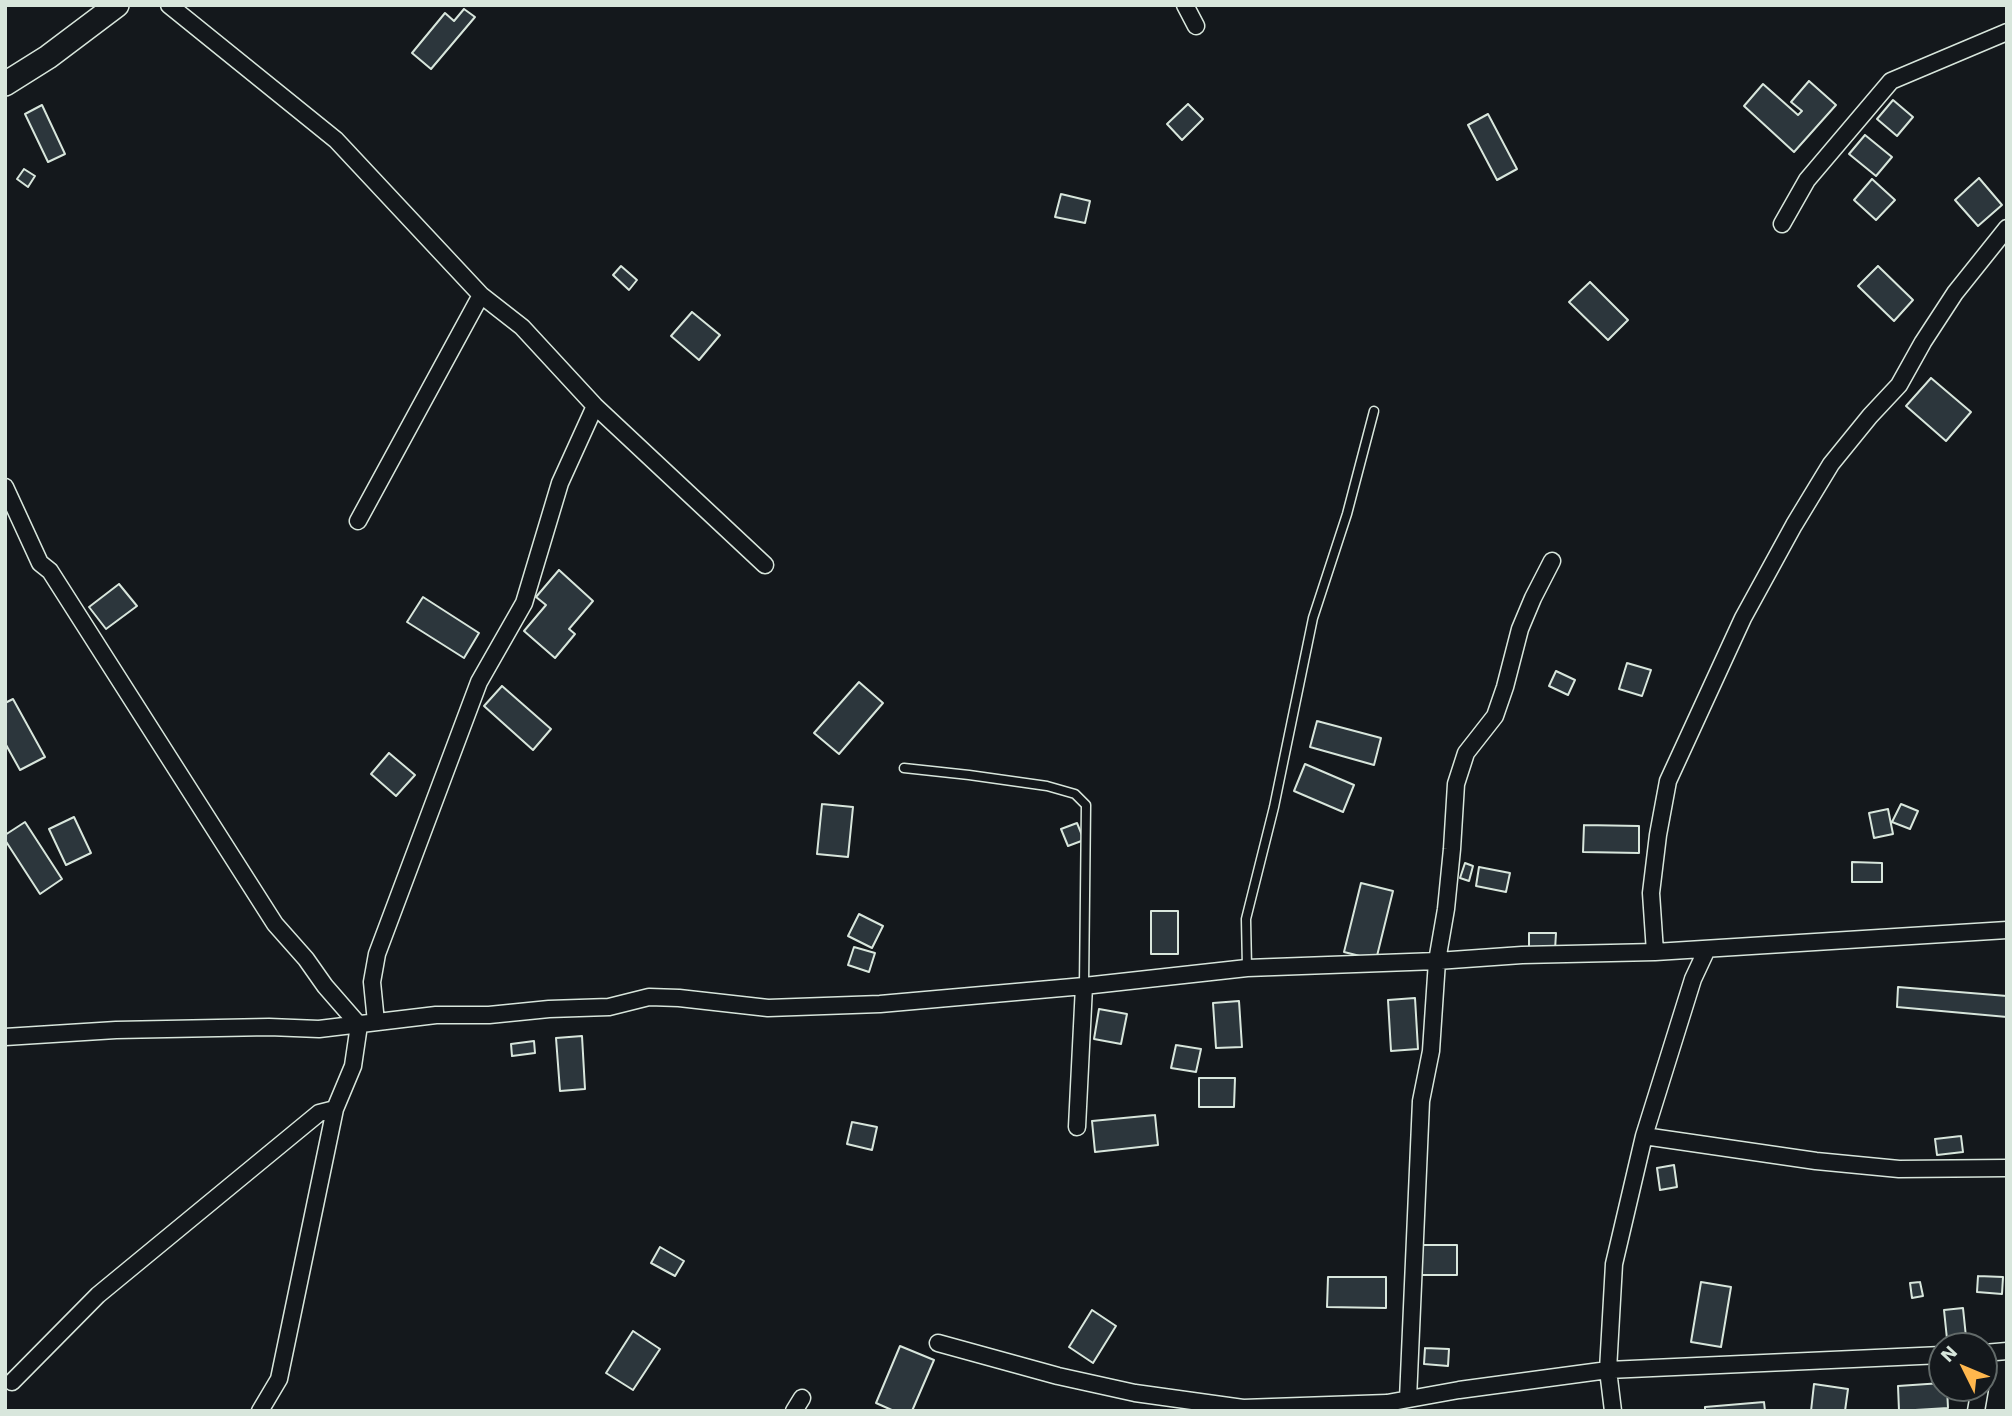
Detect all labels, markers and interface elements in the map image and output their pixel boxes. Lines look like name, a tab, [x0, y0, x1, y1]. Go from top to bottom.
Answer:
north arrow	[1928, 1332, 1998, 1402]
text: N	[1936, 1341, 1962, 1367]

